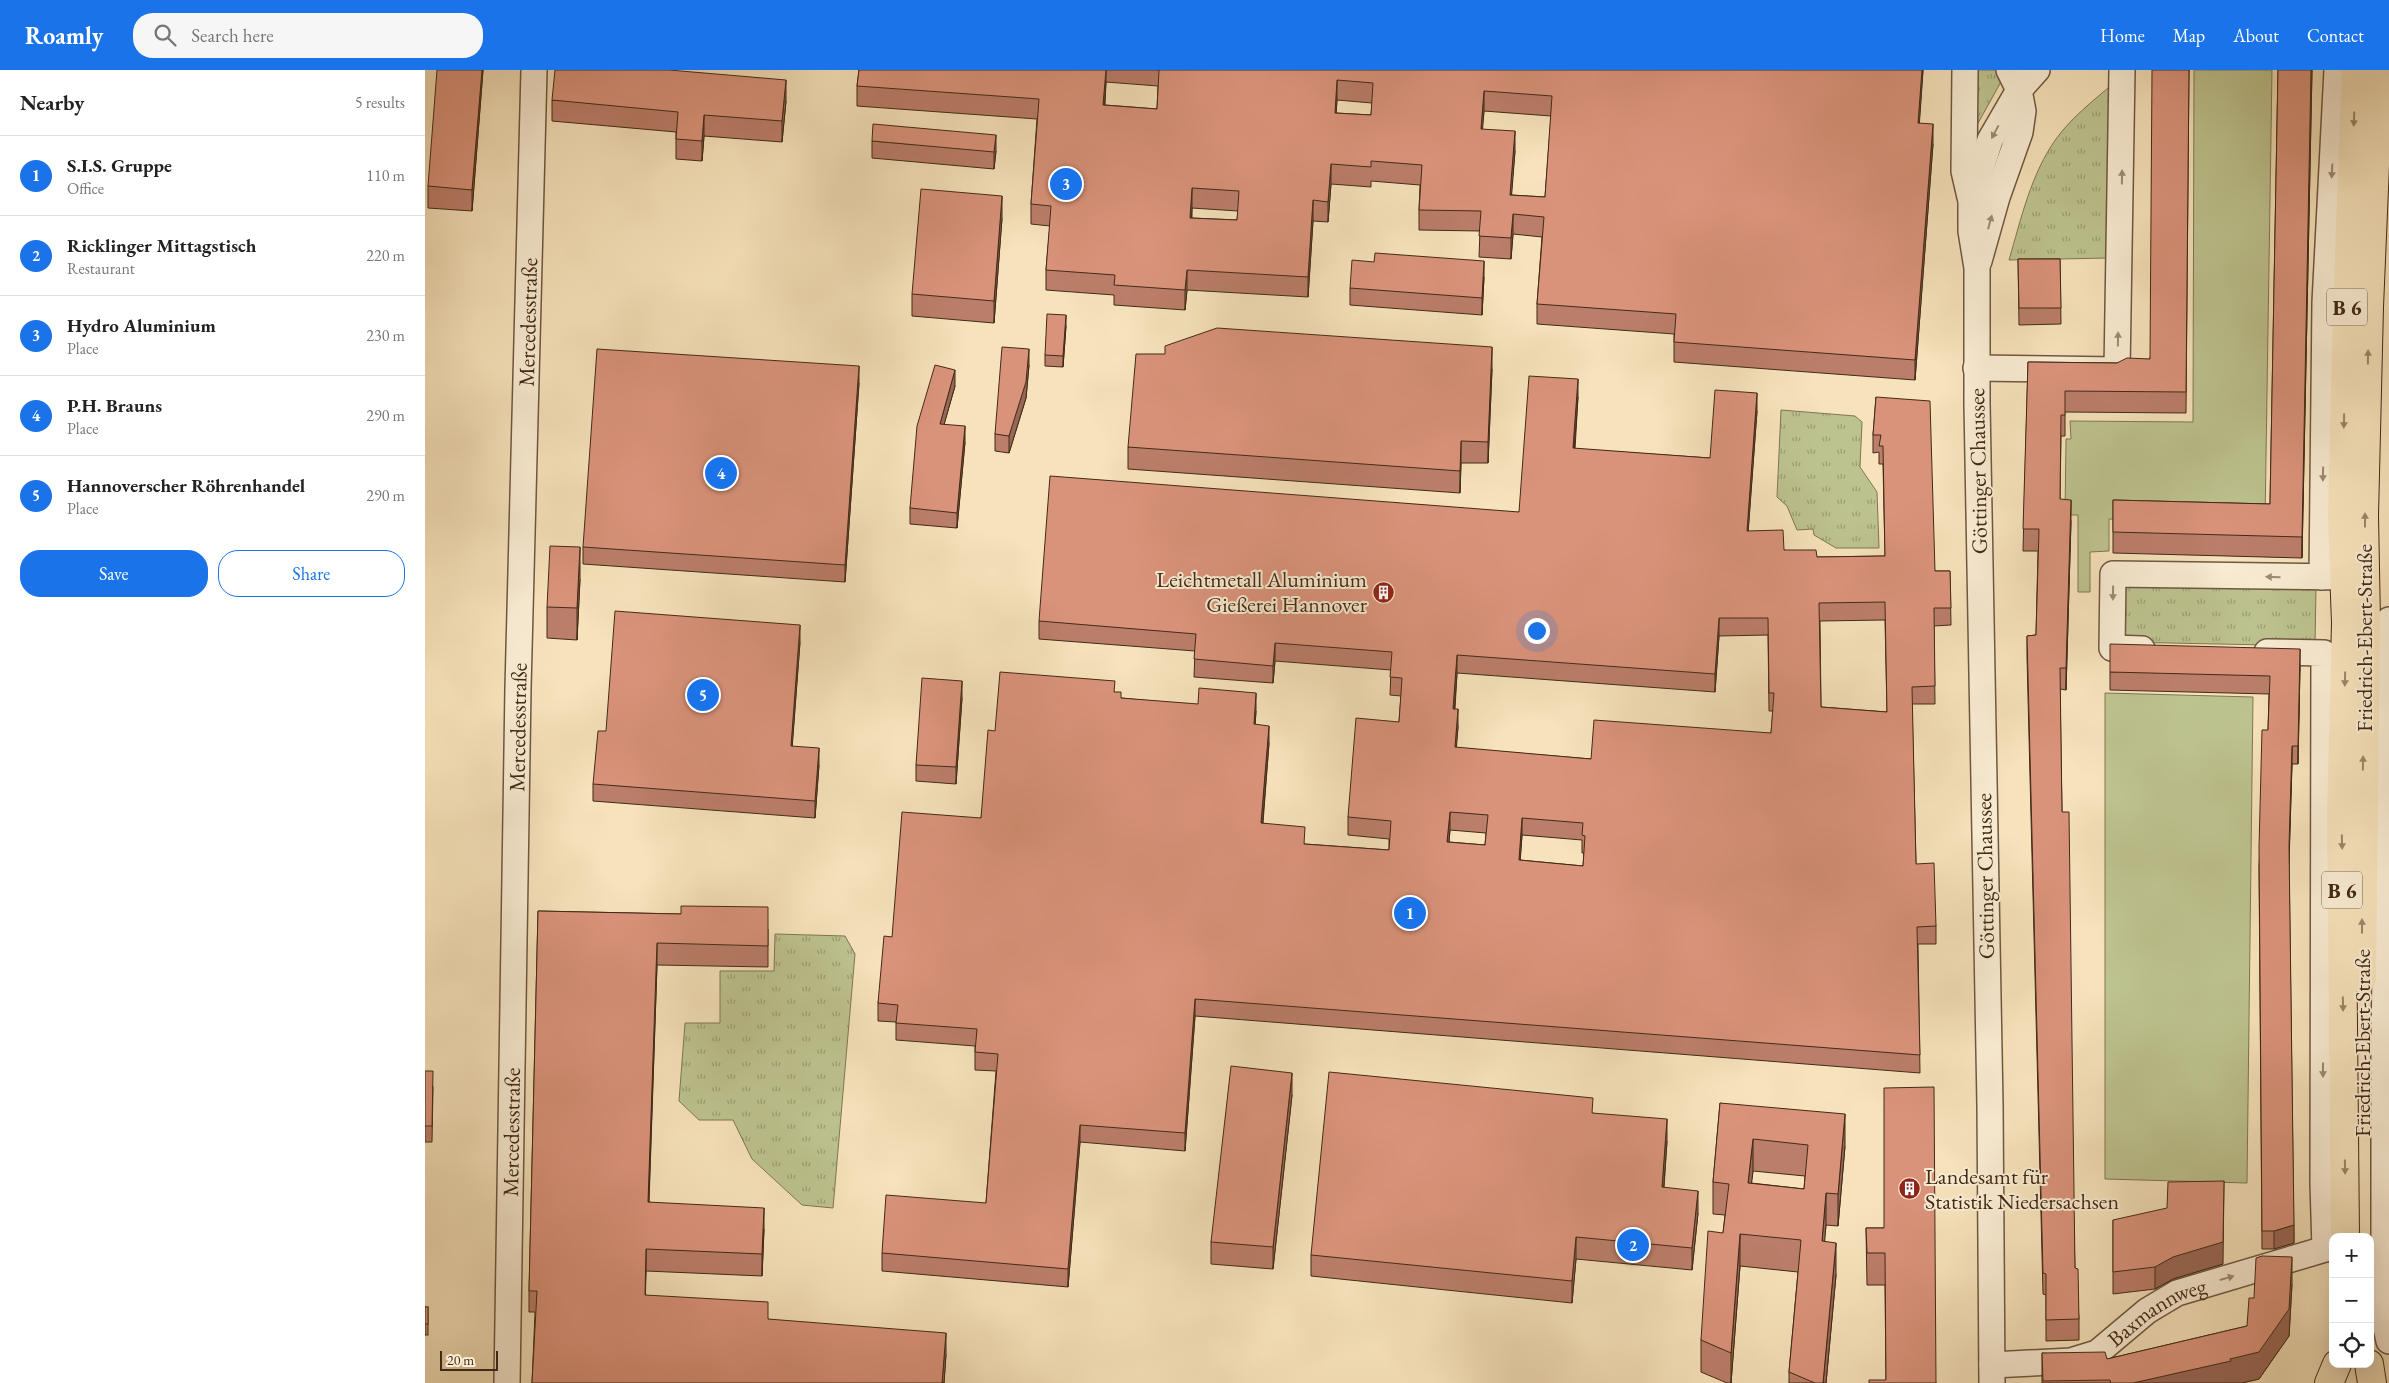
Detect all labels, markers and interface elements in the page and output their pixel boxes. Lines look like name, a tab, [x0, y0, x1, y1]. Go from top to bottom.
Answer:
search box	[133, 13, 483, 58]
text: Roamly	[25, 20, 103, 51]
icon: search	[151, 21, 179, 49]
text: Search here	[191, 23, 274, 48]
text: Home	[2100, 24, 2145, 47]
text: Map	[2173, 24, 2205, 47]
text: About	[2233, 24, 2279, 47]
text: Contact	[2307, 24, 2364, 47]
text: Nearby	[20, 89, 84, 116]
text: 5 results	[355, 92, 405, 113]
one-way arrow	[2350, 111, 2358, 127]
one-way arrow	[1991, 124, 1999, 139]
text: S.I.S. Gruppe	[67, 153, 172, 178]
one-way arrow	[2327, 163, 2335, 179]
text: 1	[32, 165, 40, 186]
text: 110 m	[366, 165, 405, 186]
pin: 3	[1050, 165, 1082, 203]
one-way arrow	[2118, 169, 2126, 185]
text: Office	[67, 178, 104, 199]
one-way arrow	[1987, 214, 1995, 229]
text: Ricklinger Mittagstisch	[67, 233, 256, 258]
text: 2	[32, 245, 40, 266]
text: 220 m	[366, 245, 405, 266]
street label: Mercedesstraße	[511, 257, 544, 387]
text: Restaurant	[67, 258, 135, 279]
road number: B 6	[2327, 288, 2367, 326]
text: Hydro Aluminium	[67, 313, 216, 338]
text: 3	[32, 325, 40, 346]
text: 230 m	[366, 325, 405, 346]
one-way arrow	[2114, 331, 2122, 347]
text: Place	[67, 338, 99, 359]
one-way arrow	[2364, 349, 2372, 365]
street label: Göttinger Chaussee	[1962, 387, 1994, 554]
text: P.H. Brauns	[67, 393, 162, 418]
text: 4	[32, 405, 40, 426]
text: 290 m	[366, 405, 405, 426]
one-way arrow	[2340, 413, 2348, 429]
text: Place	[67, 418, 99, 439]
pin: 4	[705, 454, 737, 492]
one-way arrow	[2319, 466, 2327, 482]
text: Hannoverscher Röhrenhandel	[67, 473, 305, 498]
text: 5	[32, 485, 40, 506]
text: 290 m	[366, 485, 405, 506]
text: Place	[67, 498, 99, 519]
one-way arrow	[2361, 511, 2369, 527]
street label: Friedrich-Ebert-Straße	[2350, 544, 2379, 732]
button: Save	[20, 550, 208, 597]
button: Share	[218, 550, 405, 597]
place label: Leichtmetall Aluminium Gießerei Hannover	[1156, 565, 1368, 619]
one-way arrow	[2265, 572, 2281, 580]
building icon: Leichtmetall Aluminium Gießerei Hannover	[1371, 580, 1395, 604]
one-way arrow	[2109, 586, 2117, 602]
your location	[1524, 618, 1550, 644]
street label: Mercedesstraße	[502, 662, 533, 792]
one-way arrow	[2341, 672, 2349, 688]
pin: 5	[687, 676, 719, 714]
one-way arrow	[2359, 755, 2367, 771]
street label: Göttinger Chaussee	[1969, 792, 2001, 959]
one-way arrow	[2338, 834, 2346, 850]
road number: B 6	[2322, 872, 2362, 908]
pin: 1	[1394, 894, 1426, 932]
one-way arrow	[2358, 917, 2366, 933]
street label: Friedrich-Ebert-Straße	[2348, 949, 2377, 1137]
one-way arrow	[2340, 997, 2348, 1013]
one-way arrow	[2319, 1062, 2327, 1078]
street label: Mercedesstraße	[495, 1067, 526, 1197]
one-way arrow	[2341, 1159, 2349, 1175]
place label: Landesamt für Statistik Niedersachsen	[1925, 1162, 2119, 1216]
building icon: Landesamt für Statistik Niedersachsen	[1897, 1177, 1921, 1201]
pin: 2	[1617, 1226, 1649, 1264]
map controls	[2329, 1233, 2374, 1368]
button: +	[2329, 1233, 2374, 1278]
street label: Baxmannweg	[2101, 1271, 2210, 1353]
one-way arrow	[2220, 1274, 2235, 1282]
button: −	[2329, 1278, 2374, 1323]
button: locate	[2329, 1323, 2374, 1368]
scale bar	[440, 1348, 497, 1371]
text: 20 m	[447, 1351, 474, 1369]

